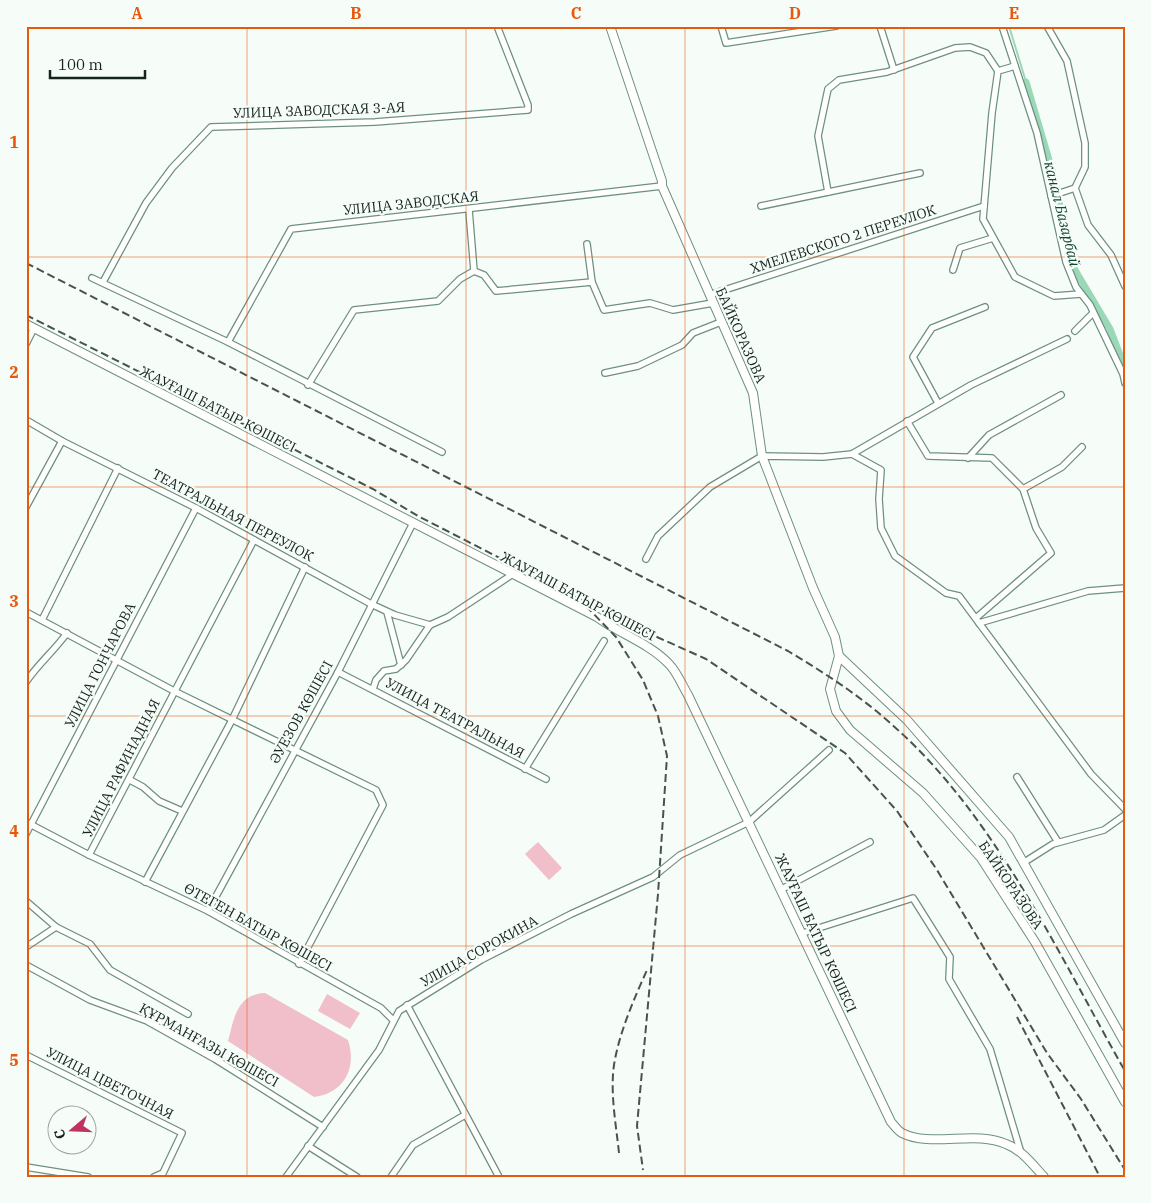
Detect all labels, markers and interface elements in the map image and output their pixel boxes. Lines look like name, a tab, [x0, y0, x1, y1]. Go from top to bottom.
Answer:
text: A	[131, 3, 143, 23]
text: B	[350, 3, 362, 23]
text: C	[571, 3, 581, 23]
text: D	[789, 3, 801, 23]
text: E	[1009, 3, 1019, 23]
scale bar	[50, 48, 145, 80]
text: 100 m	[58, 55, 103, 74]
street label: УЛИЦА ЗАВОДСКАЯ 3-АЯ	[233, 98, 405, 122]
text: 1	[9, 132, 19, 152]
water label: канал Базарбай	[1040, 159, 1085, 269]
street label: УЛИЦА ЗАВОДСКАЯ	[342, 187, 480, 219]
street label: ХМЕЛЕВСКОГО 2 ПЕРЕУЛОК	[748, 200, 938, 278]
street label: БАЙКОРАЗОВА	[712, 284, 770, 386]
text: 2	[9, 362, 19, 382]
street label: ЖАУҒАШ БАТЫР КӨШЕСІ	[137, 362, 299, 456]
street label: ТЕАТРАЛЬНАЯ ПЕРЕУЛОК	[149, 465, 317, 565]
street label: ЖАУҒАШ БАТЫР КӨШЕСІ	[497, 547, 659, 645]
text: 3	[9, 591, 19, 611]
street label: УЛИЦА ГОНЧАРОВА	[61, 599, 140, 731]
street label: ӘУЕЗОВ КӨШЕСІ	[265, 657, 337, 767]
street label: УЛИЦА ТЕАТРАЛЬНАЯ	[382, 674, 528, 762]
street label: УЛИЦА РАФИНАДНАЯ	[78, 696, 164, 840]
text: 4	[9, 821, 19, 841]
street label: БАЙКОРАЗОВА	[975, 837, 1048, 933]
street label: ЖАУҒАШ БАТЫР КӨШЕСІ	[771, 851, 861, 1015]
street label: ӨТЕГЕН БАТЫР КӨШЕСІ	[181, 879, 335, 975]
street label: УЛИЦА СОРОКИНА	[417, 911, 541, 991]
street label: ҚҰРМАНҒАЗЫ КӨШЕСІ	[136, 999, 282, 1091]
street label: УЛИЦА ЦВЕТОЧНАЯ	[43, 1043, 177, 1123]
text: 5	[9, 1050, 19, 1070]
north arrow	[48, 1106, 98, 1156]
text: С	[50, 1127, 70, 1142]

